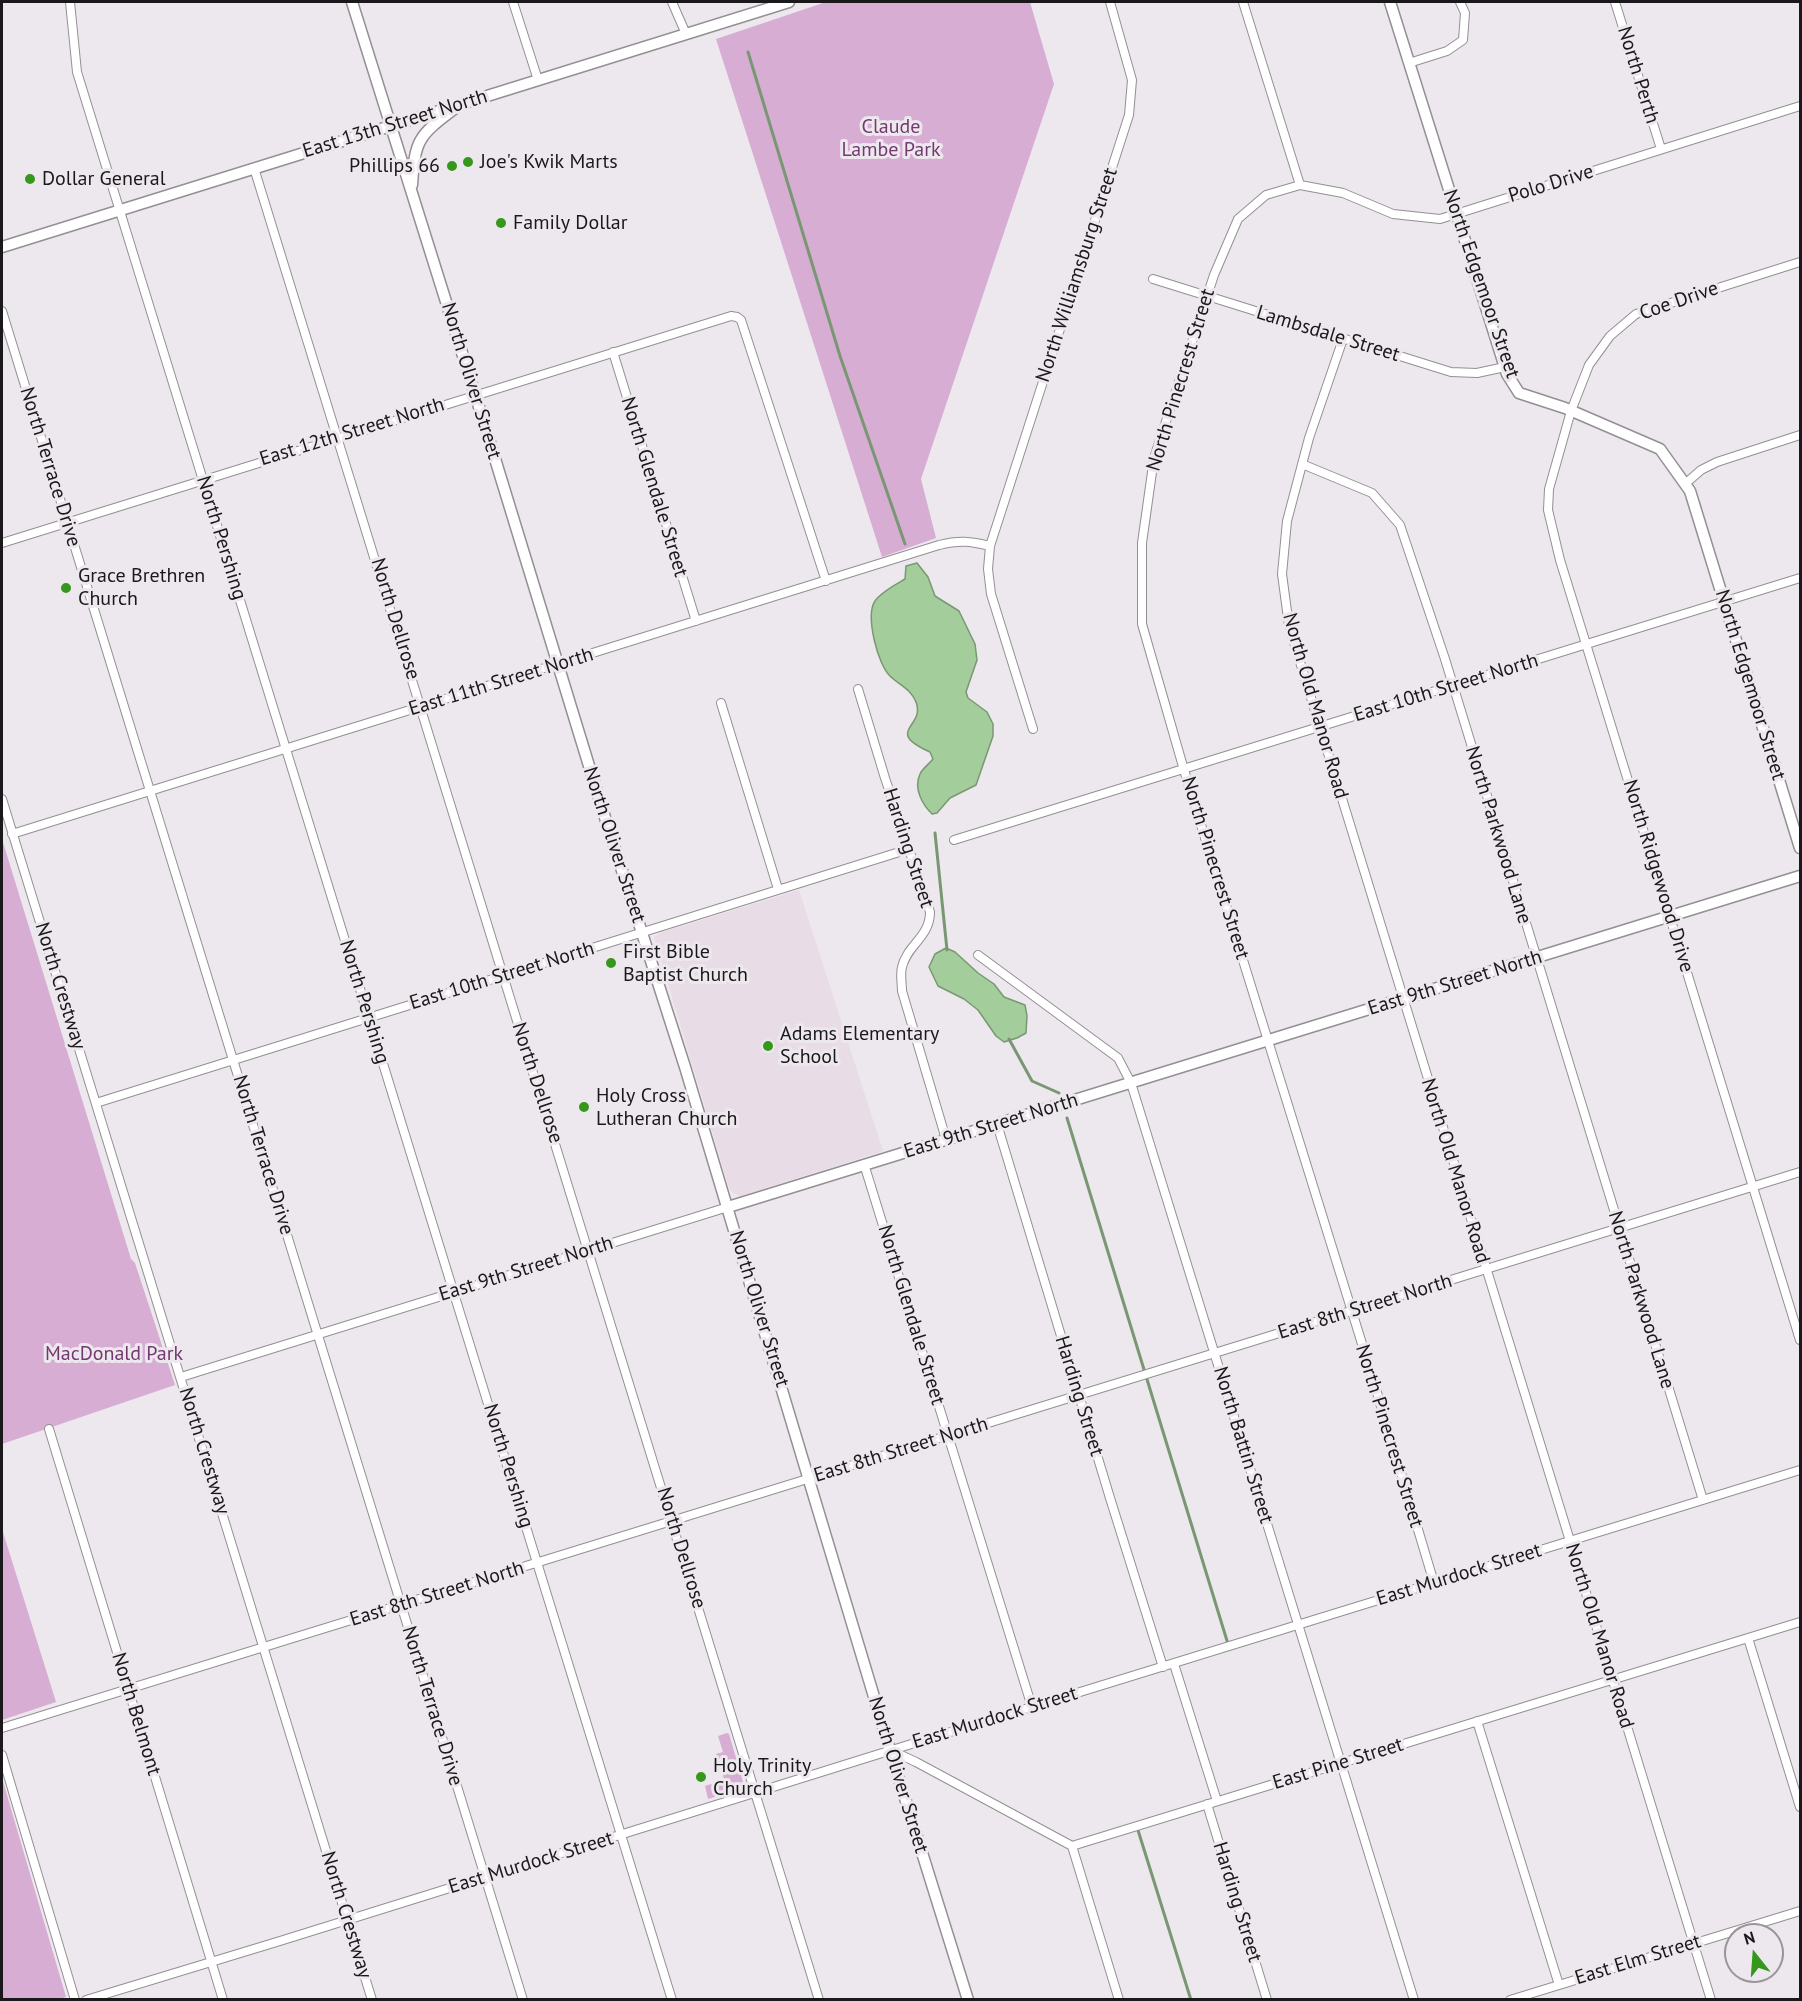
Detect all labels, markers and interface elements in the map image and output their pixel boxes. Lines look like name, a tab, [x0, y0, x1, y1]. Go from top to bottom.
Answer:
street label: North Perth	[1612, 23, 1664, 127]
street label: East 13th Street North	[300, 84, 490, 164]
park label: Claude Lambe Park	[841, 115, 941, 162]
place label: Joe's Kwik Marts	[480, 150, 618, 174]
place label: Phillips 66	[349, 154, 440, 178]
marker: Joe's Kwik Marts	[461, 155, 475, 169]
marker: Phillips 66	[445, 159, 459, 173]
street label: Polo Drive	[1505, 160, 1597, 208]
street label: North Williamsburg Street	[1031, 165, 1123, 385]
place label: Dollar General	[42, 167, 166, 191]
marker: Dollar General	[23, 172, 37, 186]
street label: North Edgemoor Street	[1437, 187, 1525, 381]
place label: Family Dollar	[513, 211, 628, 235]
marker: Family Dollar	[494, 216, 508, 230]
street label: Coe Drive	[1636, 276, 1722, 326]
street label: North Pinecrest Street	[1142, 286, 1220, 474]
street label: North Oliver Street	[436, 300, 506, 462]
street label: Lambsdale Street	[1254, 301, 1402, 367]
street label: North Terrace Drive	[14, 384, 86, 550]
street label: East 12th Street North	[257, 392, 447, 472]
street label: North Glendale Street	[615, 394, 693, 580]
street label: North Pershing	[191, 473, 251, 603]
street label: North Dellrose	[365, 555, 425, 683]
place label: Grace Brethren Church	[78, 564, 205, 611]
marker: Grace Brethren Church	[59, 581, 73, 595]
street label: North Edgemoor Street	[1710, 587, 1790, 783]
street label: North Old Manor Road	[1277, 610, 1353, 802]
street label: East 11th Street North	[406, 642, 596, 722]
street label: East 10th Street North	[1351, 648, 1541, 728]
street label: North Parkwood Lane	[1460, 743, 1536, 927]
street label: North Oliver Street	[578, 764, 650, 926]
street label: North Pinecrest Street	[1176, 774, 1254, 962]
street label: North Ridgewood Drive	[1617, 777, 1699, 975]
street label: Harding Street	[877, 785, 939, 911]
street label: North Crestway	[29, 919, 91, 1053]
street label: East 10th Street North	[407, 936, 597, 1016]
street label: North Pershing	[334, 937, 394, 1067]
place label: First Bible Baptist Church	[623, 940, 748, 987]
street label: East 9th Street North	[1365, 945, 1545, 1021]
marker: First Bible Baptist Church	[604, 956, 618, 970]
street label: North Dellrose	[506, 1020, 568, 1146]
place label: Adams Elementary School	[780, 1022, 939, 1069]
marker: Adams Elementary School	[761, 1039, 775, 1053]
street label: North Terrace Drive	[227, 1072, 299, 1238]
street label: North Old Manor Road	[1415, 1076, 1495, 1266]
place label: Holy Cross Lutheran Church	[596, 1084, 737, 1131]
street label: East 9th Street North	[901, 1088, 1081, 1164]
marker: Holy Cross Lutheran Church	[577, 1100, 591, 1114]
street label: North Parkwood Lane	[1603, 1208, 1679, 1392]
street label: North Glendale Street	[872, 1222, 950, 1408]
street label: North Oliver Street	[724, 1228, 794, 1390]
street label: East 9th Street North	[436, 1231, 616, 1307]
street label: East 8th Street North	[1275, 1269, 1455, 1345]
street label: Harding Street	[1049, 1333, 1109, 1459]
park label: MacDonald Park	[45, 1342, 183, 1366]
street label: North Pinecrest Street	[1350, 1342, 1428, 1530]
street label: North Battin Street	[1208, 1364, 1278, 1526]
street label: North Crestway	[173, 1384, 235, 1518]
street label: North Pershing	[478, 1401, 538, 1531]
street label: East 8th Street North	[811, 1412, 991, 1488]
street label: North Dellrose	[651, 1484, 711, 1612]
street label: East Murdock Street	[1374, 1539, 1544, 1611]
street label: North Old Manor Road	[1559, 1541, 1639, 1731]
street label: East 8th Street North	[347, 1556, 527, 1632]
street label: North Terrace Drive	[396, 1623, 468, 1789]
street label: North Belmont	[106, 1650, 166, 1778]
street label: East Murdock Street	[910, 1682, 1080, 1754]
street label: North Oliver Street	[863, 1694, 933, 1856]
street label: East Pine Street	[1270, 1733, 1406, 1795]
place label: Holy Trinity Church	[713, 1754, 811, 1801]
marker: Holy Trinity Church	[694, 1770, 708, 1784]
street label: East Murdock Street	[446, 1827, 616, 1899]
street label: Harding Street	[1207, 1839, 1267, 1965]
street label: North Crestway	[315, 1848, 377, 1982]
north arrow	[1724, 1923, 1784, 1983]
text: N	[1741, 1927, 1757, 1949]
street label: East Elm Street	[1572, 1929, 1704, 1991]

